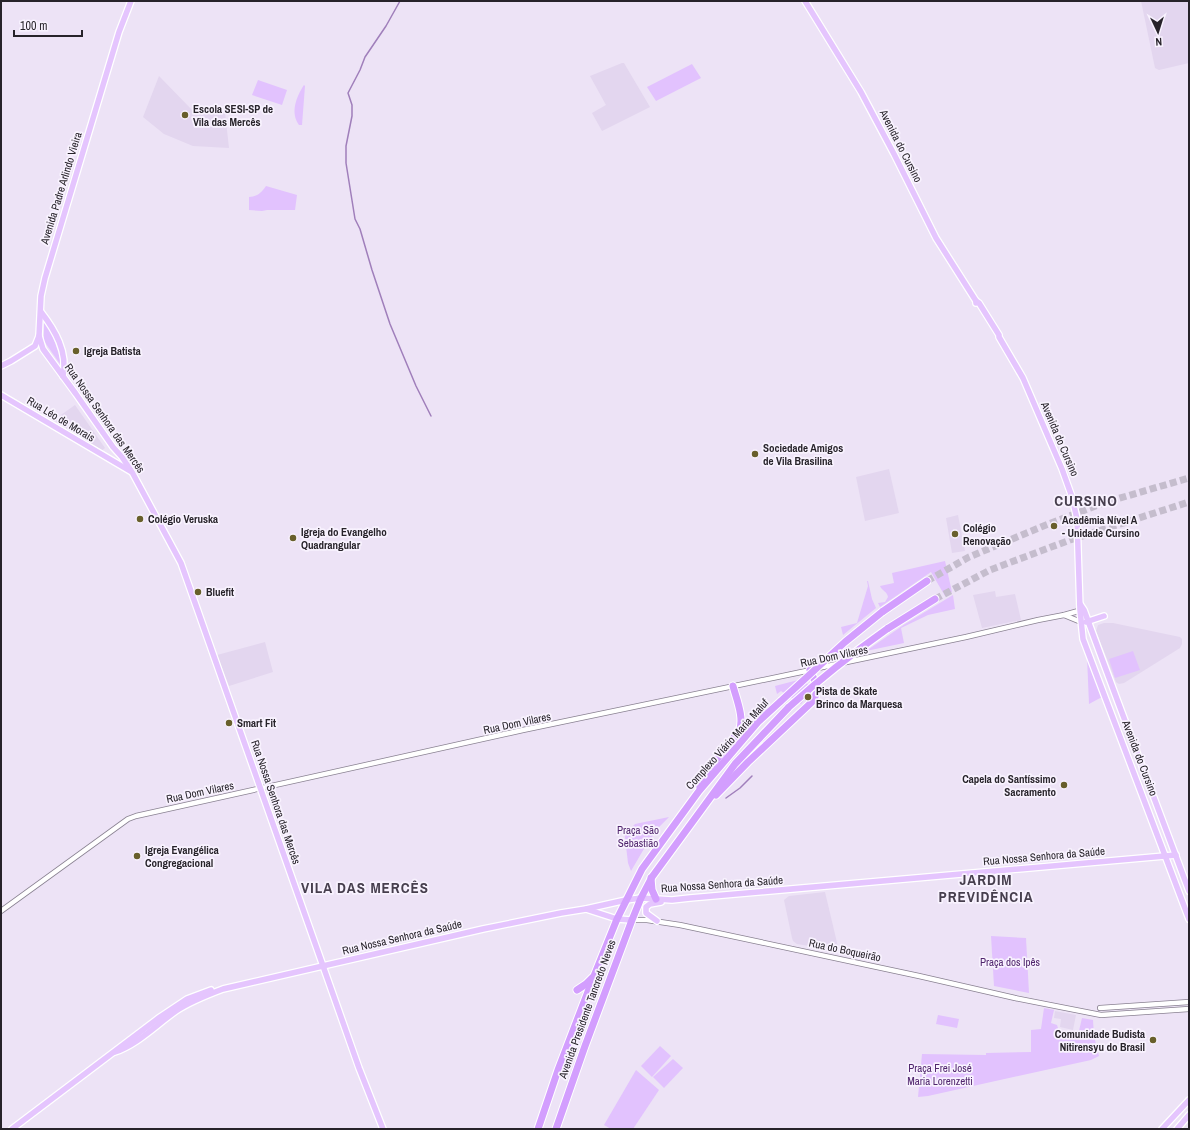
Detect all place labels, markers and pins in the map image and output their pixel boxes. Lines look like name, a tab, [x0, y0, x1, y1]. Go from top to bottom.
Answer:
place label: Escola SESI-SP de Vila das Mercês	[193, 102, 273, 129]
marker: Escola SESI-SP de Vila das Mercês	[180, 110, 190, 120]
place label: Igreja Batista	[84, 344, 141, 358]
marker: Igreja Batista	[71, 346, 81, 356]
place label: Sociedade Amigos de Vila Brasilina	[763, 441, 843, 468]
marker: Sociedade Amigos de Vila Brasilina	[750, 449, 760, 459]
place label: Colégio Veruska	[148, 512, 218, 526]
place label: Acadêmia Nível A - Unidade Cursino	[1062, 513, 1140, 540]
marker: Colégio Veruska	[135, 514, 145, 524]
place label: Colégio Renovação	[963, 521, 1012, 548]
marker: Acadêmia Nível A - Unidade Cursino	[1049, 521, 1059, 531]
place label: Igreja do Evangelho Quadrangular	[301, 525, 387, 552]
marker: Colégio Renovação	[950, 529, 960, 539]
marker: Igreja do Evangelho Quadrangular	[288, 533, 298, 543]
place label: Bluefit	[206, 585, 234, 599]
marker: Bluefit	[193, 587, 203, 597]
place label: Pista de Skate Brinco da Marquesa	[816, 684, 902, 711]
marker: Pista de Skate Brinco da Marquesa	[803, 692, 813, 702]
place label: Smart Fit	[237, 716, 276, 730]
marker: Smart Fit	[224, 718, 234, 728]
place label: Capela do Santíssimo Sacramento	[962, 772, 1056, 799]
marker: Capela do Santíssimo Sacramento	[1059, 780, 1069, 790]
place label: Igreja Evangélica Congregacional	[145, 843, 219, 870]
marker: Igreja Evangélica Congregacional	[132, 851, 142, 861]
place label: Comunidade Budista Nitirensyu do Brasil	[1055, 1027, 1145, 1054]
marker: Comunidade Budista Nitirensyu do Brasil	[1148, 1035, 1158, 1045]

